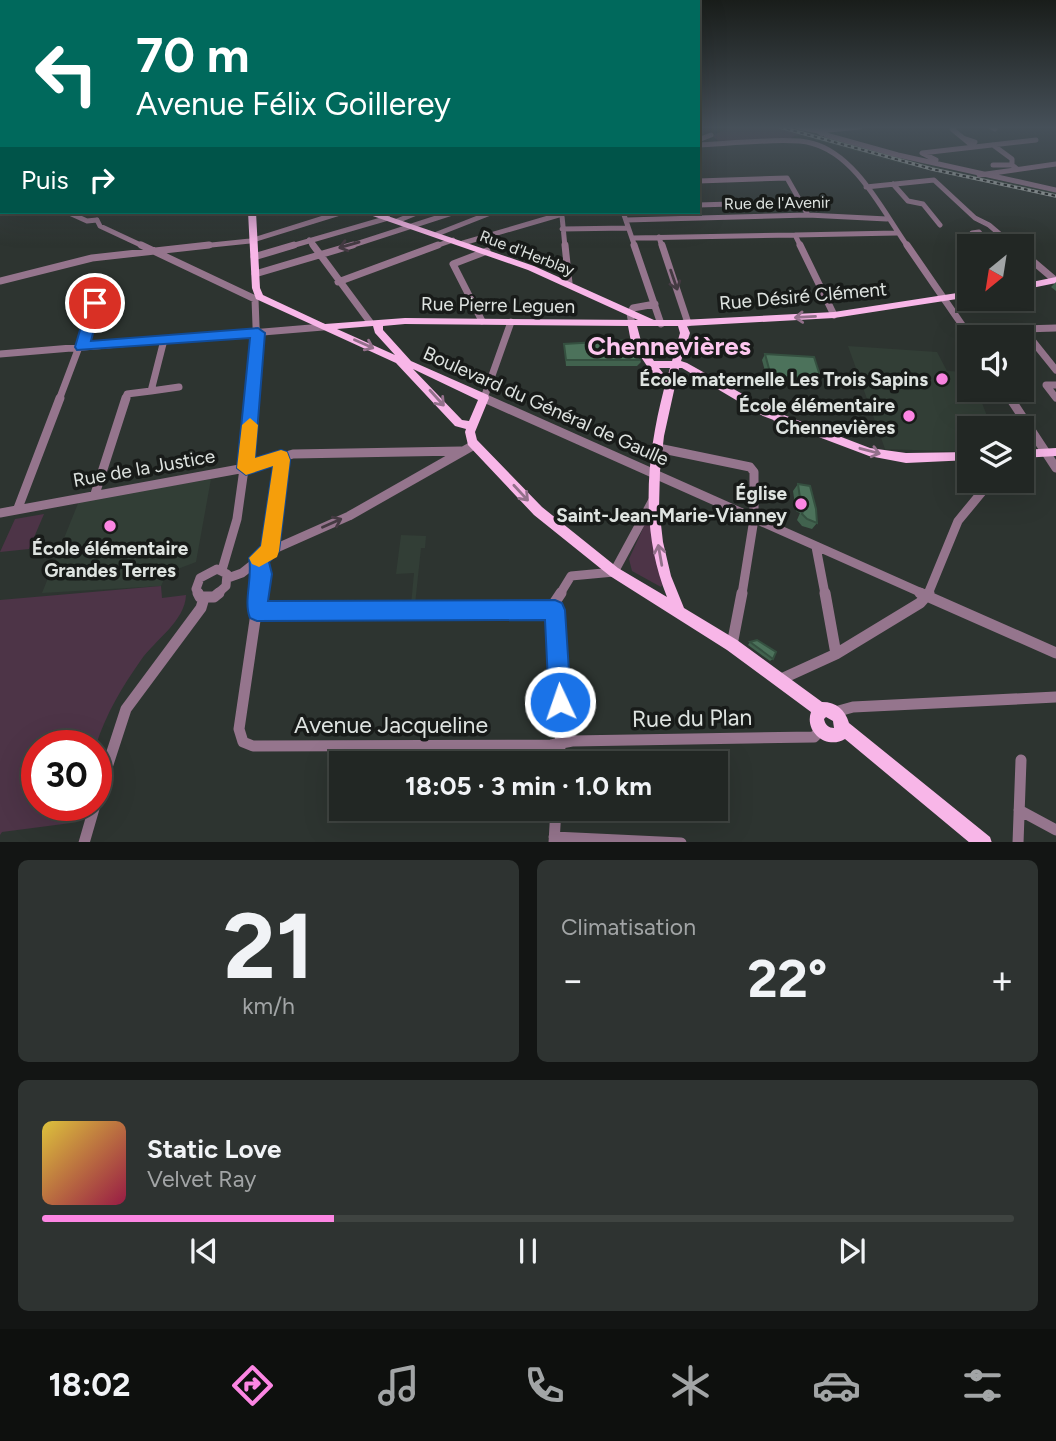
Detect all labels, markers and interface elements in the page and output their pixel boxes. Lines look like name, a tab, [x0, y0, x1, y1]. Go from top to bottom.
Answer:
text: 70 m	[136, 25, 249, 84]
icon: left	[21, 28, 112, 119]
text: Avenue Félix Goillerey	[136, 85, 451, 123]
icon: right	[83, 161, 121, 199]
text: Puis	[21, 164, 69, 196]
street label: Rue de l'Avenir	[724, 193, 831, 213]
street label: Rue d'Herblay	[477, 226, 577, 280]
north arrow	[957, 234, 1034, 312]
map controls	[957, 234, 1034, 493]
one-way arrow	[338, 239, 361, 252]
one-way arrow	[668, 269, 681, 291]
pin	[65, 273, 125, 333]
street label: Rue Désiré Clément	[718, 277, 888, 315]
icon: arrive	[76, 284, 114, 322]
street label: Rue Pierre Leguen	[421, 292, 575, 318]
one-way arrow	[794, 311, 817, 324]
button: sound	[957, 325, 1034, 402]
district label: Chennevières	[587, 330, 751, 362]
one-way arrow	[353, 339, 374, 352]
street label: Boulevard du Général de Gaulle	[420, 341, 672, 471]
place label: École maternelle Les Trois Sapins	[639, 368, 928, 391]
marker: École maternelle Les Trois Sapins	[934, 371, 950, 387]
one-way arrow	[428, 389, 445, 406]
place label: École élémentaire Chennevières	[739, 394, 895, 439]
marker: École élémentaire Chennevières	[901, 408, 917, 424]
button: layers	[957, 416, 1034, 493]
street label: Rue de la Justice	[71, 444, 217, 492]
one-way arrow	[858, 445, 881, 458]
place label: Église Saint-Jean-Marie-Vianney	[556, 482, 787, 527]
one-way arrow	[513, 484, 530, 501]
marker: Église Saint-Jean-Marie-Vianney	[793, 496, 809, 512]
one-way arrow	[321, 516, 343, 529]
marker: École élémentaire Grandes Terres	[102, 518, 118, 534]
place label: École élémentaire Grandes Terres	[32, 537, 189, 582]
one-way arrow	[653, 544, 666, 566]
position arrow	[523, 665, 597, 739]
street label: Rue du Plan	[632, 703, 752, 733]
street label: Avenue Jacqueline	[294, 711, 488, 739]
speed limit sign: 30	[21, 730, 112, 821]
text: 18:05 · 3 min · 1.0 km	[405, 770, 652, 802]
text: 21	[223, 892, 314, 1001]
text: Climatisation	[561, 913, 696, 941]
text: 22°	[748, 948, 827, 1010]
text: −	[561, 957, 585, 1003]
text: +	[990, 957, 1014, 1003]
text: km/h	[242, 992, 295, 1020]
text: Static Love	[147, 1133, 281, 1165]
text: Velvet Ray	[147, 1165, 256, 1193]
icon: previous	[185, 1232, 223, 1270]
icon: pause	[509, 1232, 547, 1270]
icon: next	[833, 1232, 871, 1270]
icon: directions	[228, 1361, 277, 1410]
icon: music	[374, 1361, 423, 1410]
icon: phone	[520, 1361, 569, 1410]
icon: climate	[666, 1361, 715, 1410]
icon: car	[812, 1361, 861, 1410]
icon: filters	[958, 1361, 1007, 1410]
text: 18:02	[49, 1366, 131, 1404]

